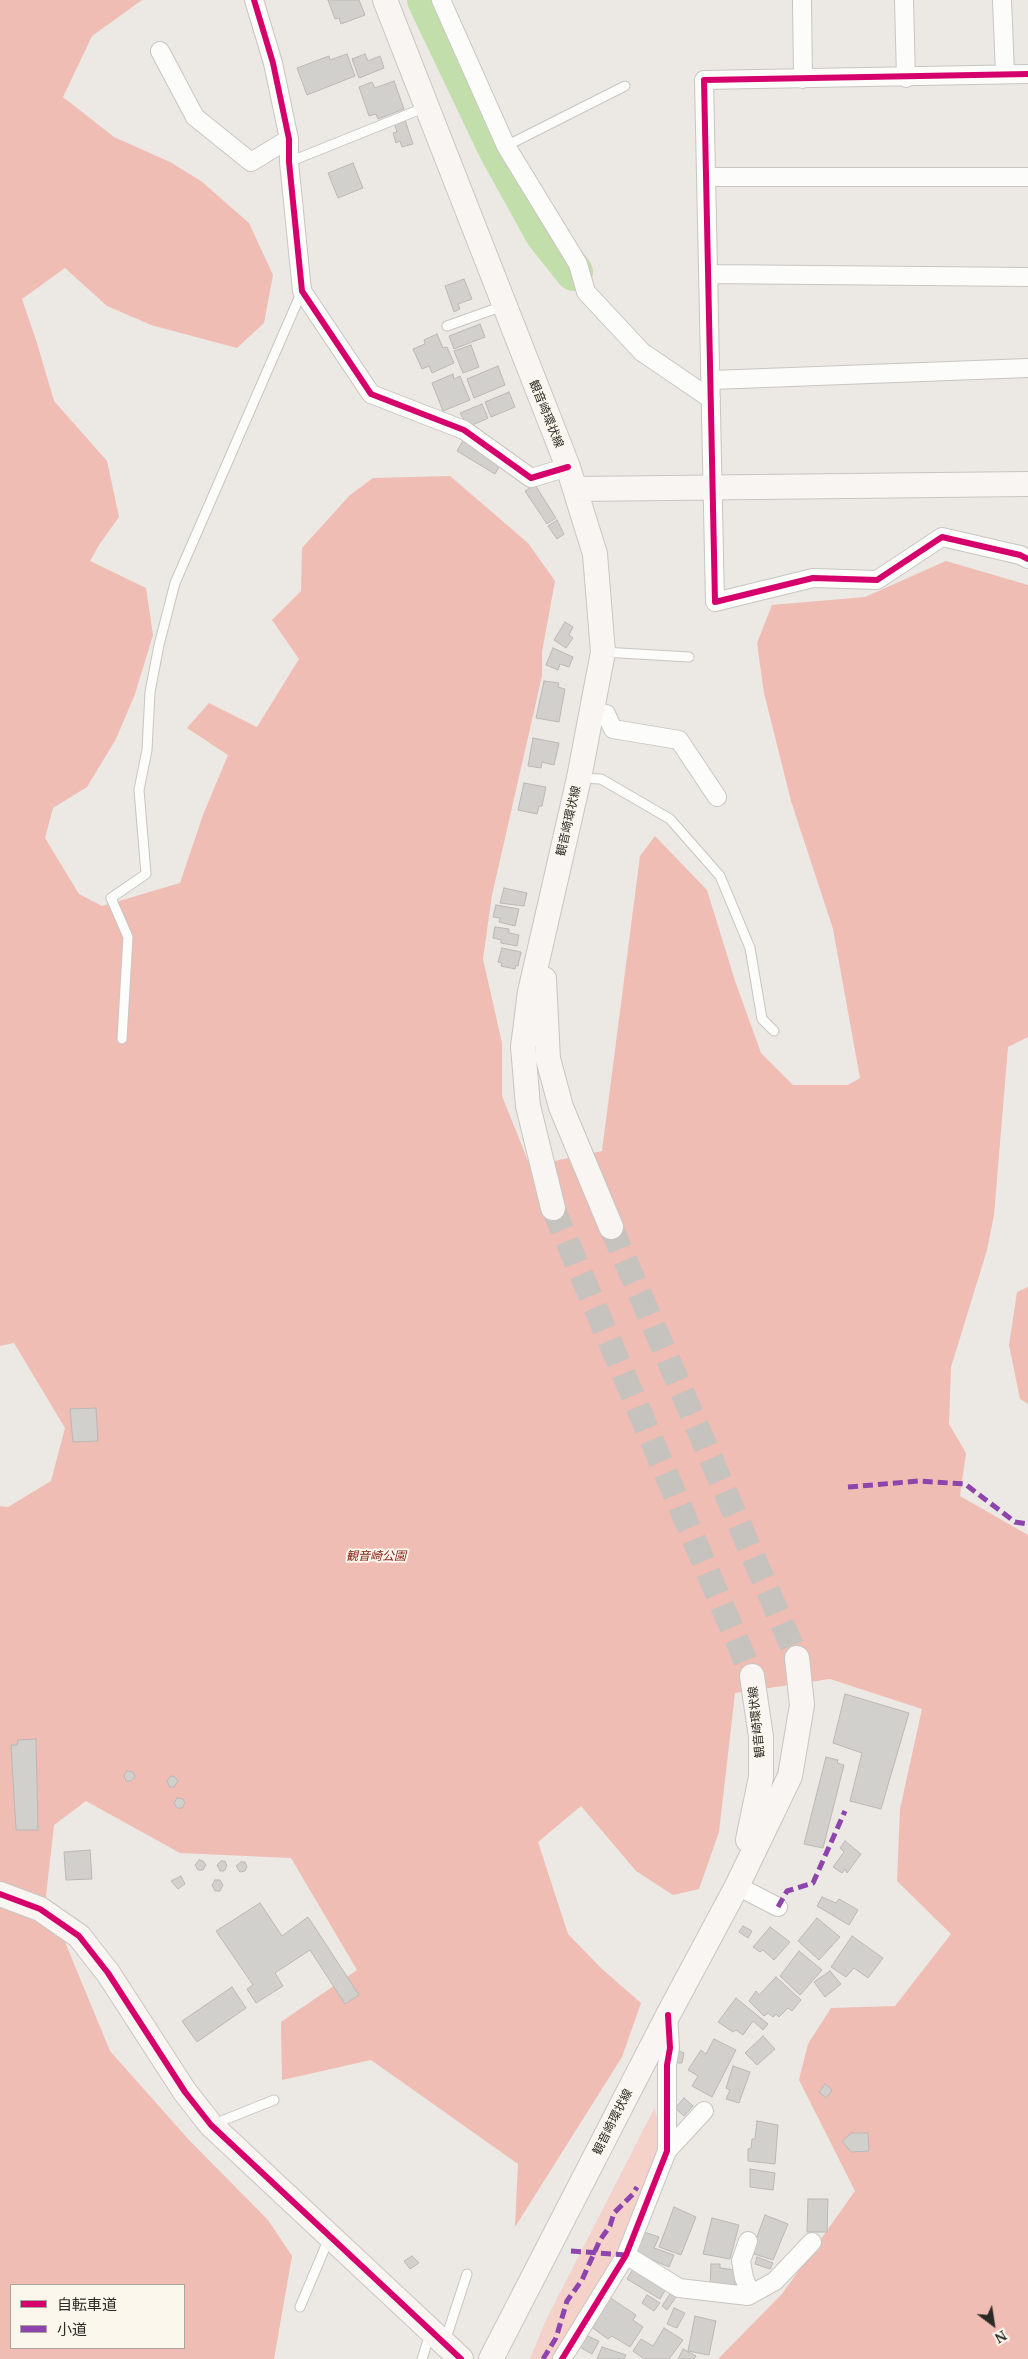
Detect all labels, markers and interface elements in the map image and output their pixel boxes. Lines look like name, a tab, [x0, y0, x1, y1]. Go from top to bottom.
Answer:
street label: 観音崎環状線	[526, 378, 566, 450]
street label: 観音崎環状線	[554, 784, 584, 858]
park label: 観音崎公園	[346, 1550, 406, 1564]
street label: 観音崎環状線	[746, 1685, 768, 1759]
street label: 観音崎環状線	[590, 2087, 636, 2157]
legend	[10, 2284, 185, 2349]
text: 自転車道	[57, 2294, 117, 2314]
north arrow	[968, 2299, 1018, 2349]
text: 小道	[57, 2319, 87, 2339]
text: N	[991, 2326, 1011, 2348]

